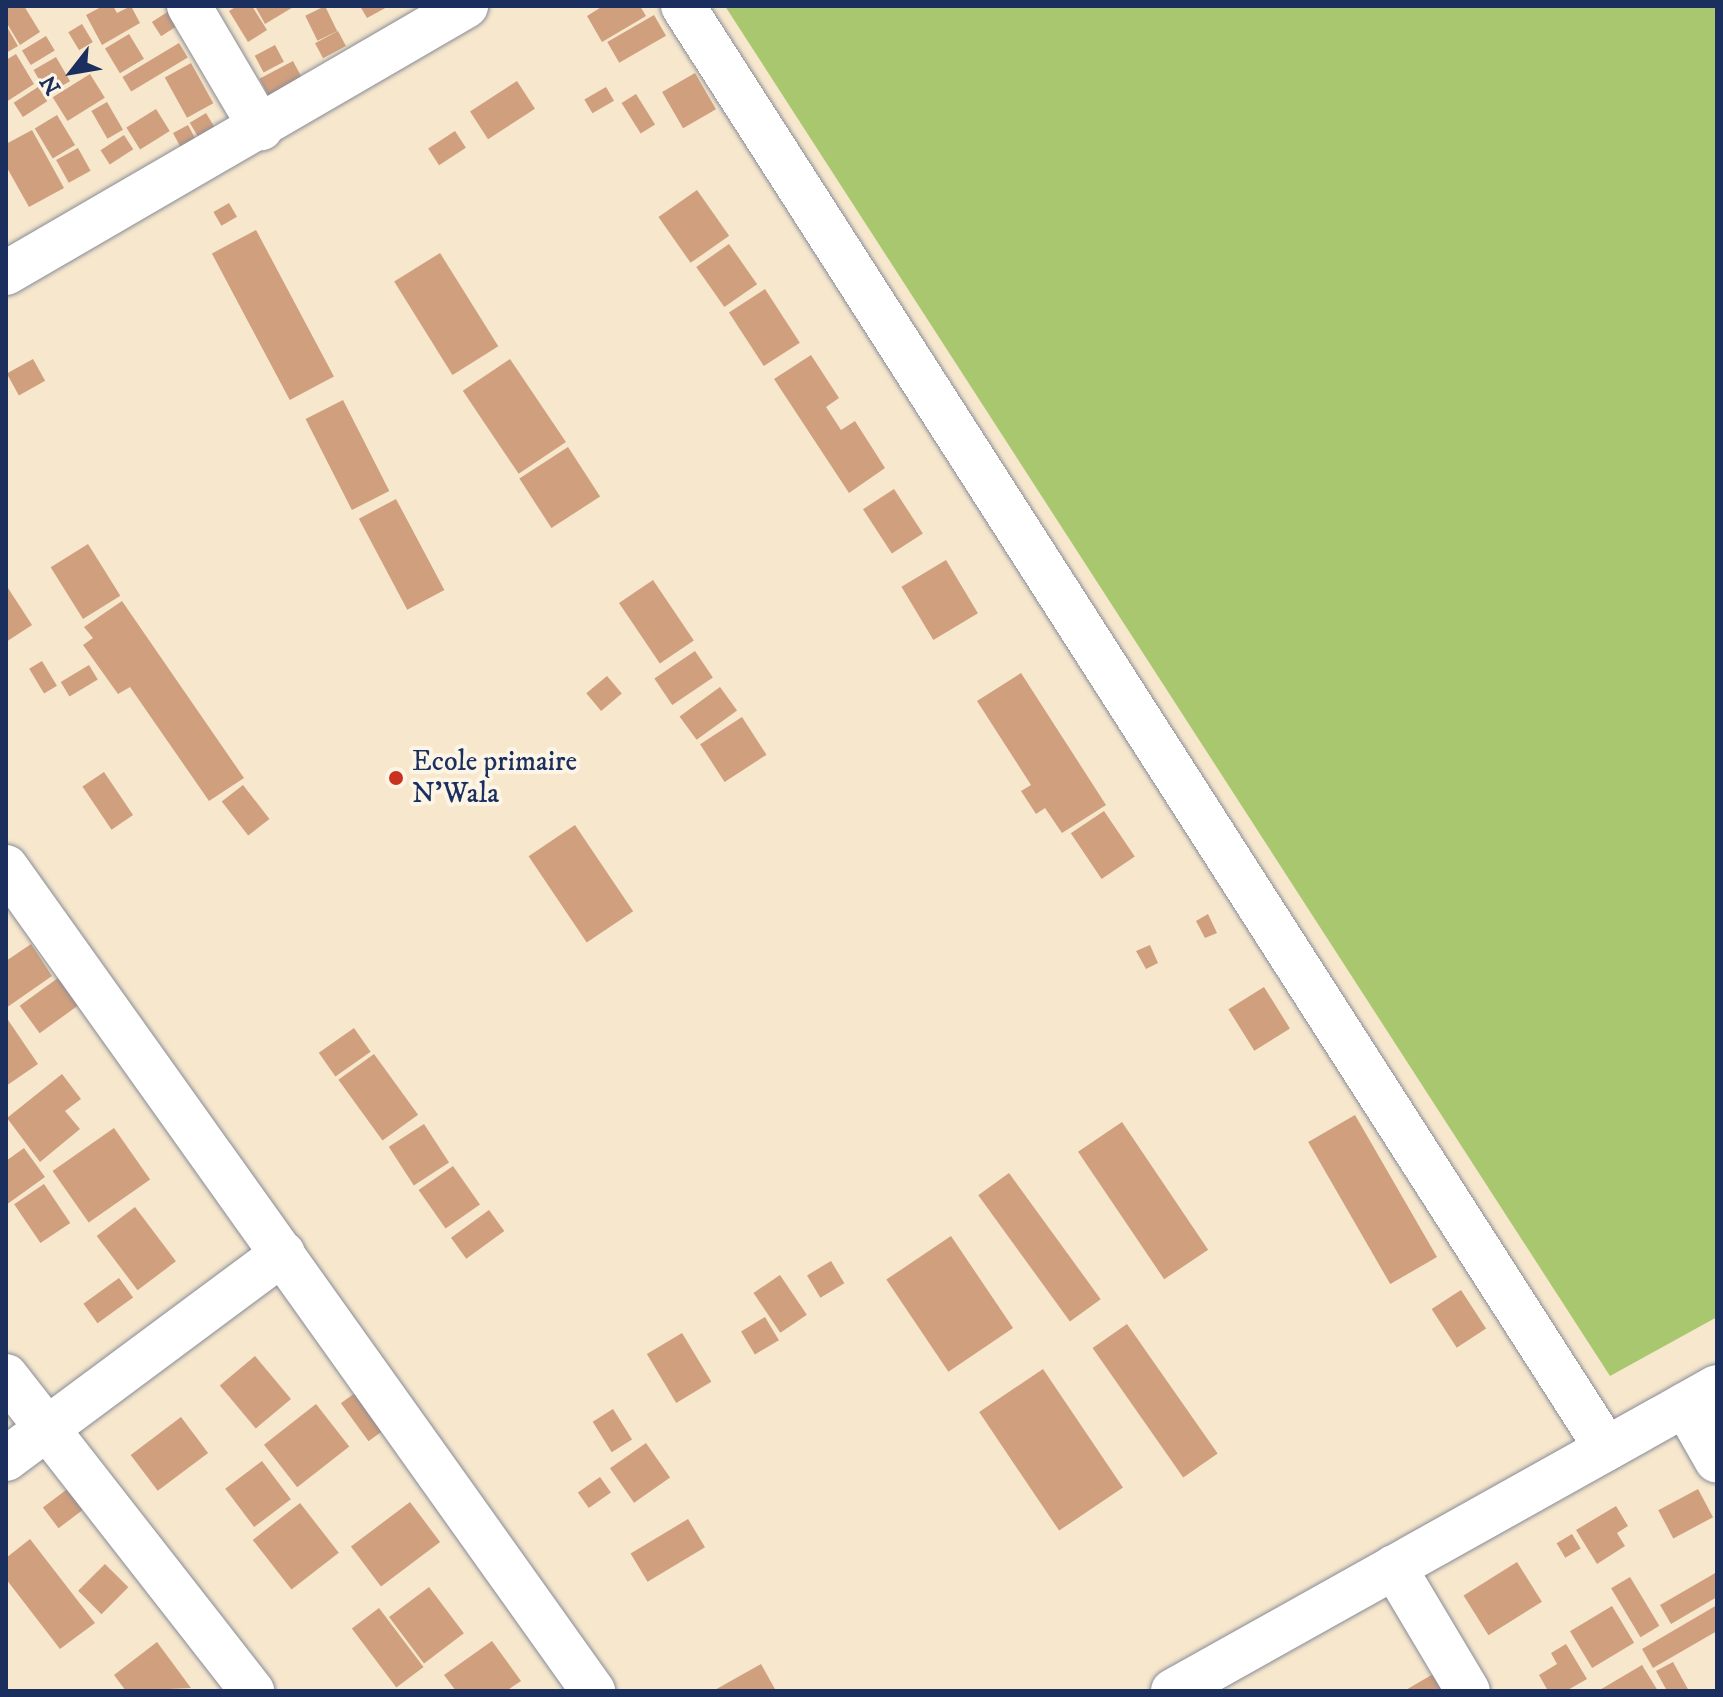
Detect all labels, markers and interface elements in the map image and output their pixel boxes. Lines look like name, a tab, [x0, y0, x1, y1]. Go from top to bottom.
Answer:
north arrow	[32, 32, 112, 112]
text: N	[35, 70, 67, 99]
place label: Ecole primaire N'Wala	[412, 745, 577, 811]
marker: Ecole primaire N'Wala	[387, 769, 405, 787]

